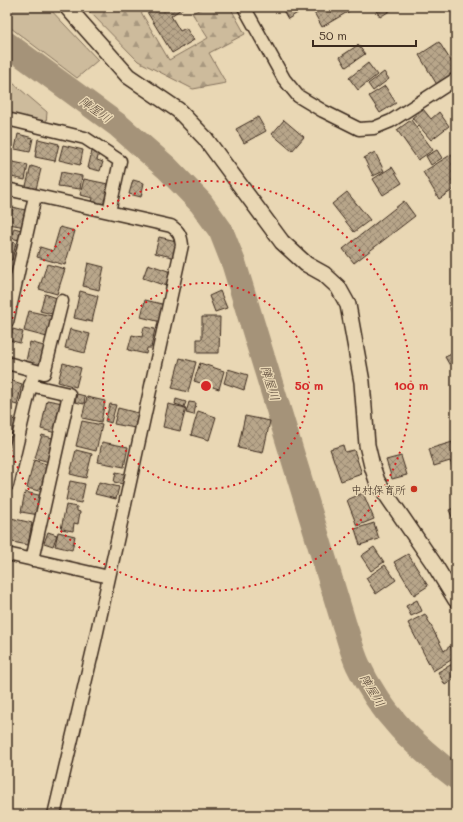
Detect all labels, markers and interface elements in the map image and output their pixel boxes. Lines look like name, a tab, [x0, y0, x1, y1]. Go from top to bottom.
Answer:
scale bar	[313, 22, 416, 48]
text: 50 m	[319, 27, 347, 43]
water label: 陣屋川	[77, 92, 115, 126]
water label: 陣屋川	[258, 363, 284, 403]
text: 50 m	[295, 377, 323, 393]
text: 100 m	[394, 377, 428, 393]
centre of rings	[199, 379, 213, 393]
place label: 中村保育所	[351, 482, 406, 497]
marker: 中村保育所	[409, 484, 419, 494]
water label: 陣屋川	[357, 670, 389, 710]

